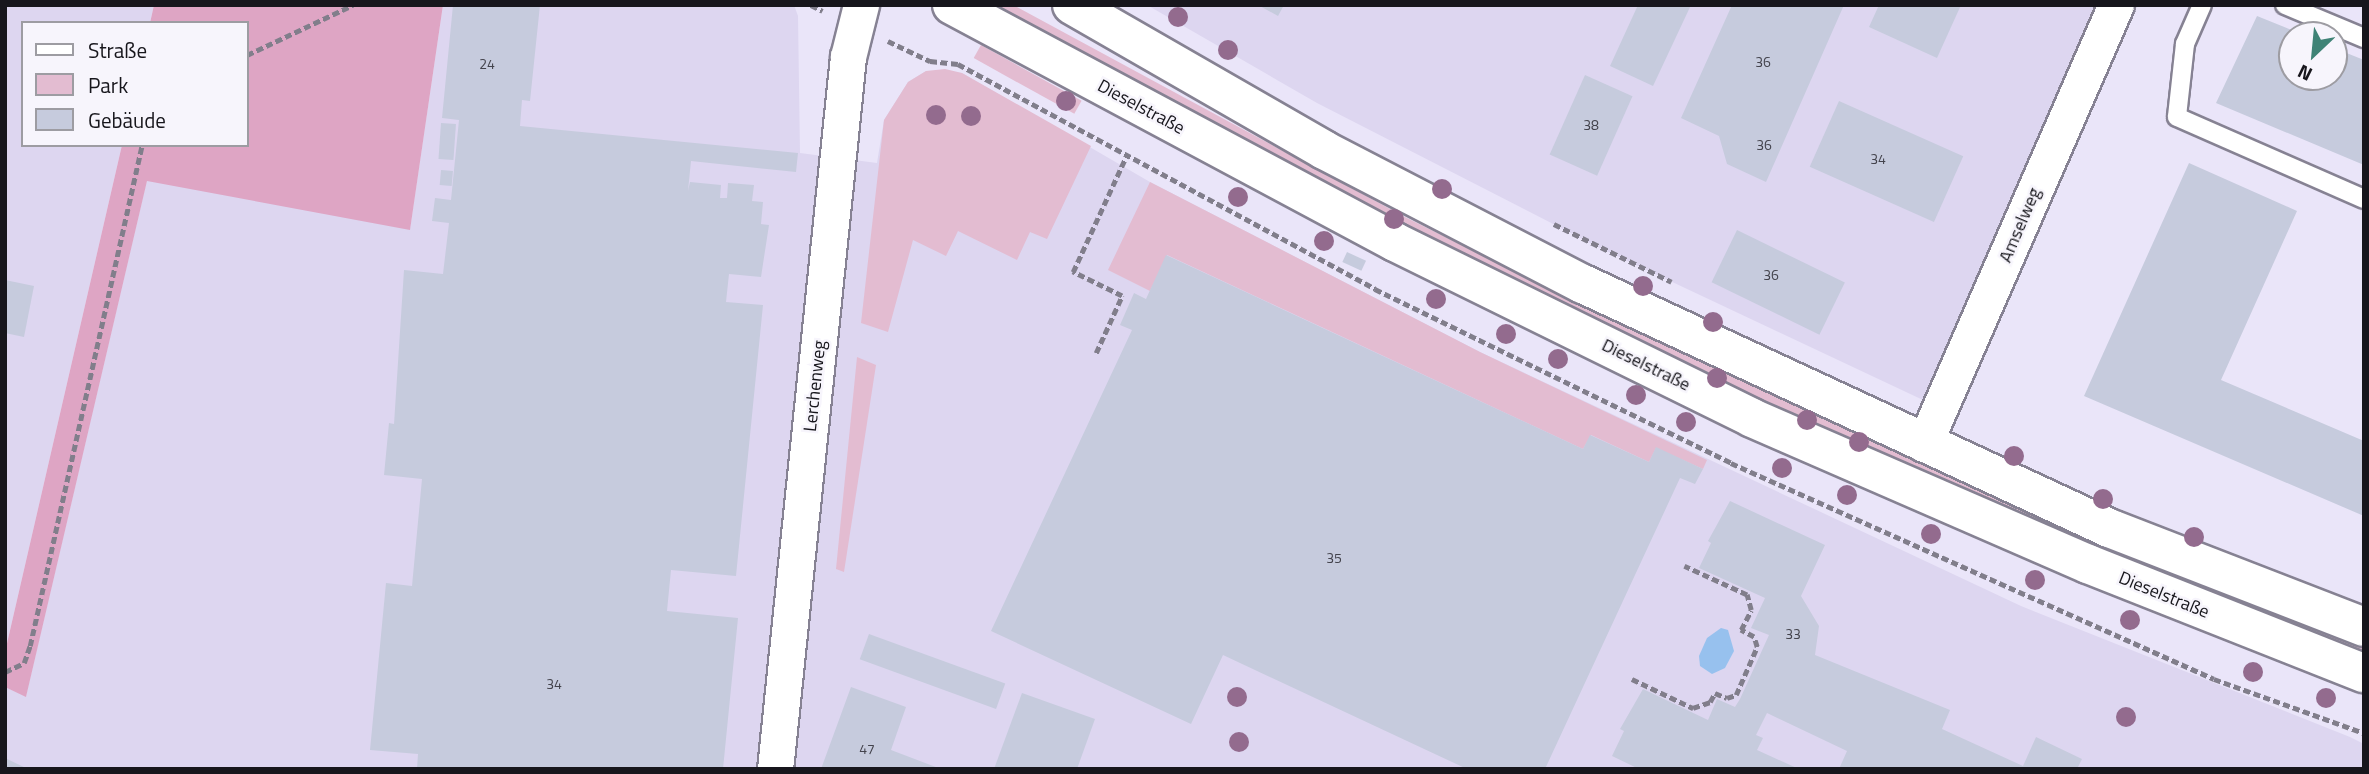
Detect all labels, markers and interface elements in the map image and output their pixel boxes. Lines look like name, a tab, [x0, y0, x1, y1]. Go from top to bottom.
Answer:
legend	[21, 21, 248, 147]
north arrow	[2278, 21, 2348, 91]
text: Straße	[88, 34, 147, 66]
house number: 36	[1755, 54, 1771, 70]
house number: 24	[479, 56, 495, 72]
text: N	[2292, 58, 2317, 89]
text: Park	[88, 69, 128, 101]
street label: Dieselstraße	[1094, 75, 1188, 139]
text: Gebäude	[88, 104, 166, 136]
house number: 38	[1583, 117, 1599, 133]
house number: 36	[1756, 137, 1772, 153]
house number: 34	[1870, 151, 1886, 167]
street label: Amselweg	[1995, 184, 2045, 266]
house number: 36	[1763, 267, 1779, 283]
street label: Dieselstraße	[1598, 334, 1694, 396]
street label: Lerchenweg	[799, 339, 831, 433]
house number: 35	[1326, 550, 1342, 566]
street label: Dieselstraße	[2116, 567, 2212, 623]
house number: 33	[1785, 626, 1801, 642]
house number: 34	[546, 676, 562, 692]
house number: 47	[859, 741, 875, 757]

